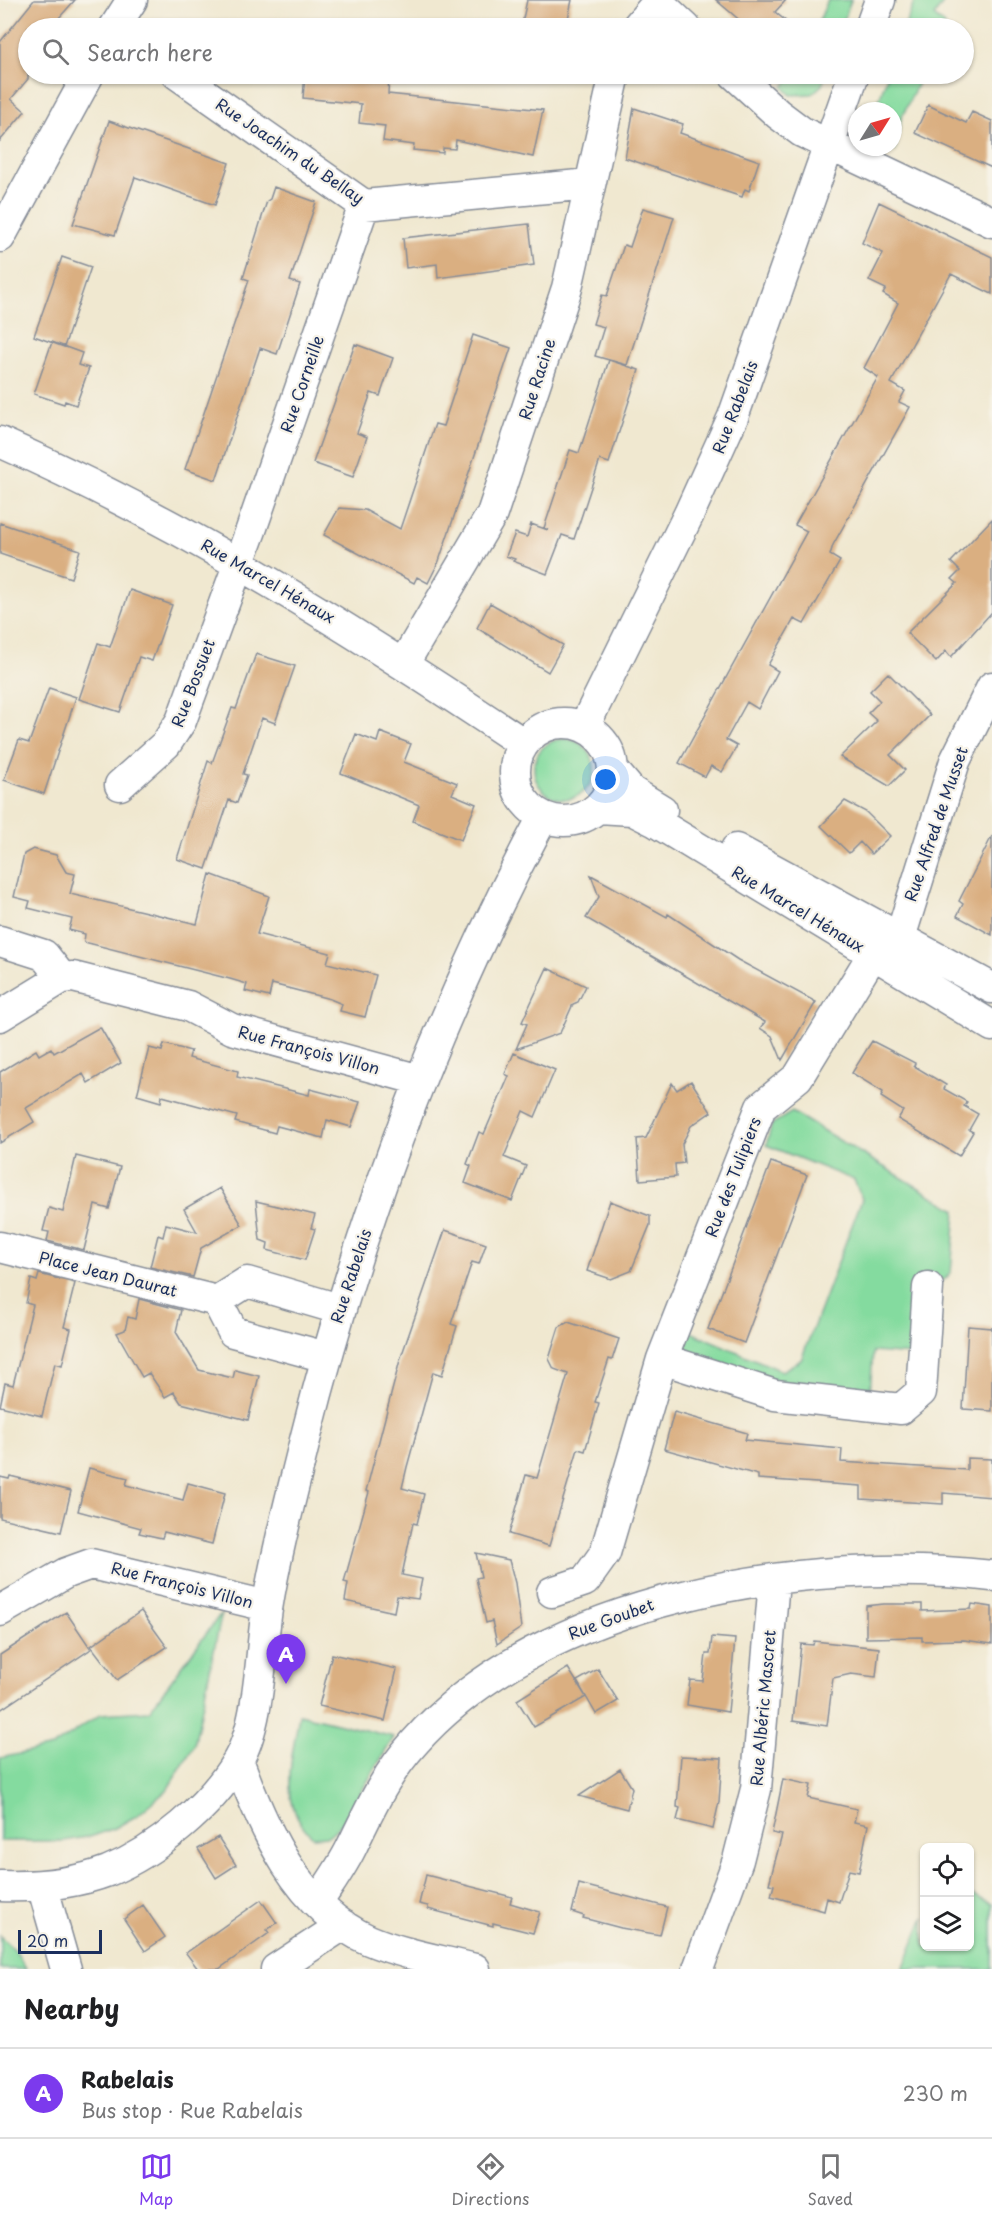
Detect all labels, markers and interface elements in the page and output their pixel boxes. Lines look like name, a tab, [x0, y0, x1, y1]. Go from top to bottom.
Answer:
search box	[18, 18, 974, 84]
icon: search	[39, 35, 72, 68]
text: Search here	[87, 35, 213, 68]
street label: Rue Joachim du Bellay	[211, 91, 370, 209]
north arrow	[848, 102, 902, 156]
street label: Rue Corneille	[273, 331, 329, 436]
street label: Rue Racine	[512, 335, 561, 423]
street label: Rue Rabelais	[705, 357, 763, 457]
street label: Rue Marcel Hénaux	[197, 532, 340, 628]
street label: Rue Bossuet	[164, 635, 220, 730]
street label: Rue Alfred de Musset	[897, 743, 973, 905]
your location	[591, 765, 620, 794]
street label: Rue Marcel Hénaux	[728, 859, 869, 957]
street label: Rue François Villon	[236, 1019, 383, 1079]
street label: Rue des Tulipiers	[698, 1113, 766, 1240]
street label: Rue Rabelais	[323, 1225, 377, 1326]
street label: Place Jean Daurat	[36, 1244, 180, 1302]
street label: Rue François Villon	[109, 1555, 256, 1613]
street label: Rue Goubet	[564, 1591, 657, 1645]
street label: Rue Albéric Mascret	[743, 1628, 781, 1787]
pin: A	[266, 1634, 306, 1684]
map controls	[920, 1843, 974, 1951]
button: locate	[920, 1843, 974, 1897]
button: layers	[920, 1897, 974, 1951]
scale bar	[18, 1927, 102, 1954]
text: 20 m	[27, 1928, 68, 1952]
text: Nearby	[24, 1989, 119, 2028]
text: Rabelais	[81, 2062, 174, 2095]
text: A	[36, 2078, 51, 2108]
text: 230 m	[903, 2078, 968, 2108]
text: Bus stop · Rue Rabelais	[81, 2095, 303, 2125]
tab: Map	[139, 2150, 173, 2210]
tab: Directions	[451, 2150, 529, 2210]
tab: Saved	[807, 2150, 853, 2210]

